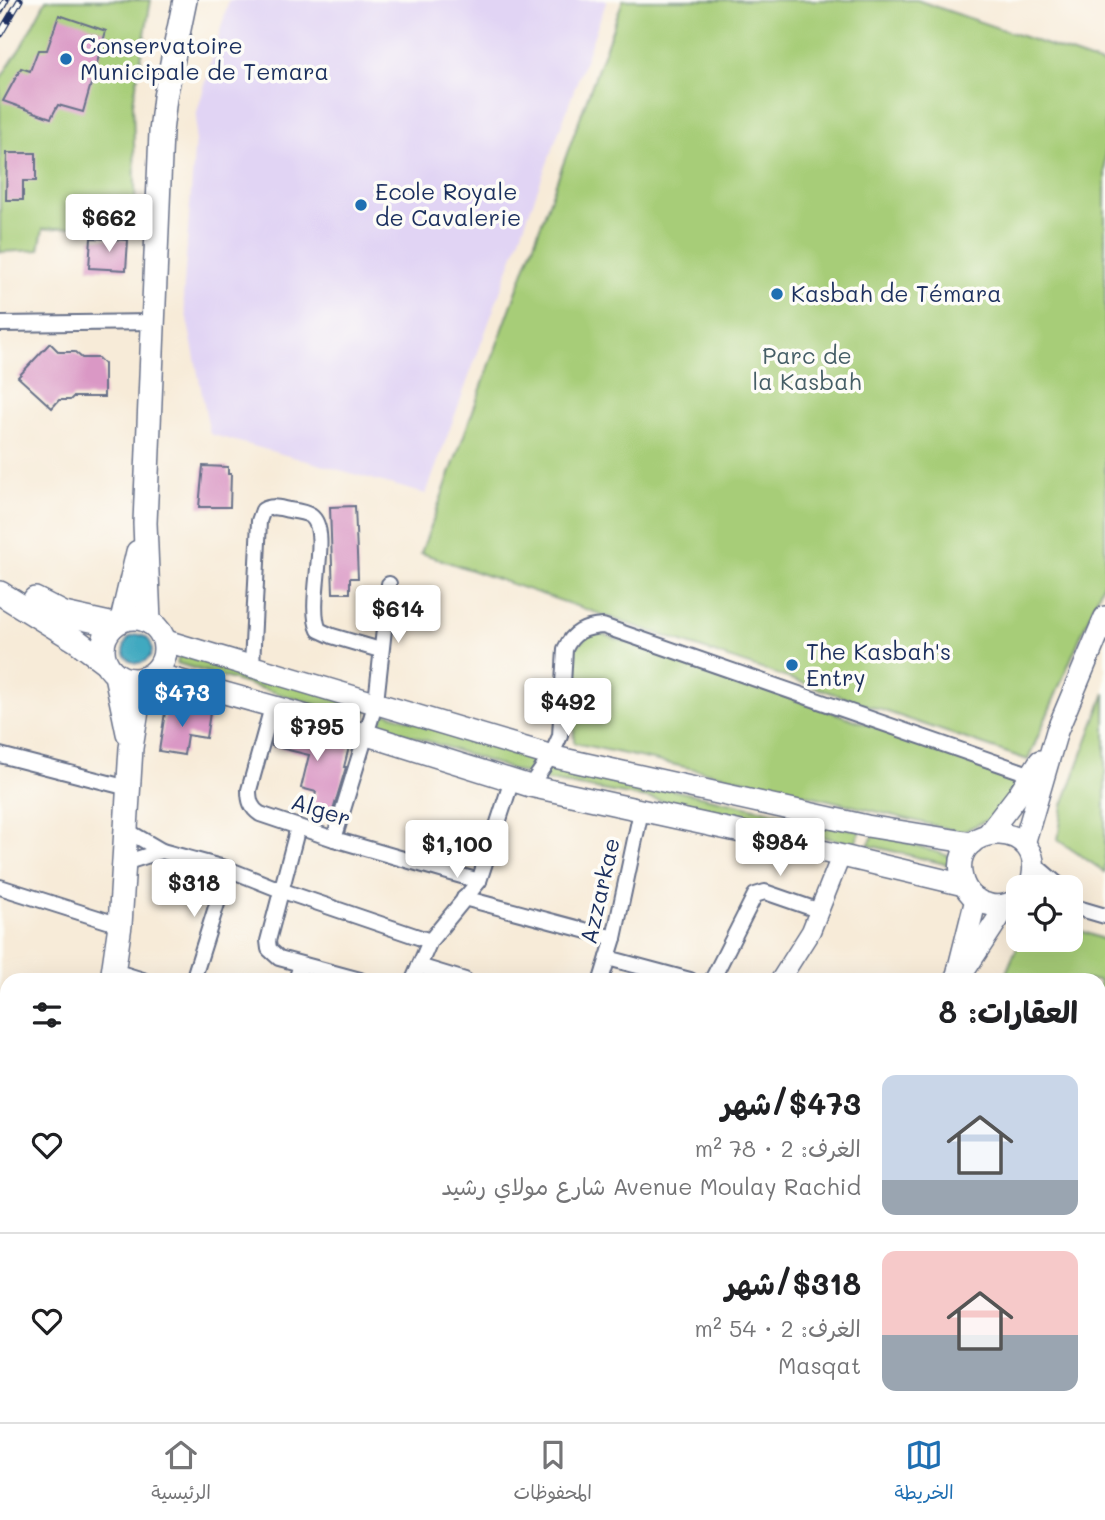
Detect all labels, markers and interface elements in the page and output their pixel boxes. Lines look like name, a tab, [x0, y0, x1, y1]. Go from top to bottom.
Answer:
place label: Conservatoire Municipale de Temara	[80, 30, 329, 86]
marker: Conservatoire Municipale de Temara	[58, 51, 74, 67]
place label: Ecole Royale de Cavalerie	[375, 176, 521, 232]
pin: $662	[68, 194, 150, 254]
marker: Ecole Royale de Cavalerie	[353, 197, 369, 213]
text: $662	[82, 202, 136, 232]
place label: Kasbah de Témara	[791, 278, 1002, 308]
marker: Kasbah de Témara	[769, 286, 785, 302]
park label: Parc de la Kasbah	[753, 340, 861, 396]
pin: $614	[357, 586, 439, 645]
text: $614	[372, 593, 424, 623]
place label: The Kasbah's Entry	[806, 636, 951, 692]
marker: The Kasbah's Entry	[784, 657, 800, 673]
pin: $473	[141, 670, 223, 729]
text: $473	[154, 677, 210, 707]
pin: $492	[527, 678, 609, 738]
text: $492	[540, 686, 596, 716]
pin: $795	[276, 704, 358, 763]
text: $795	[290, 711, 344, 741]
street label: Alger	[288, 785, 355, 833]
pin: $984	[739, 818, 821, 878]
pin: $1,100	[400, 820, 514, 880]
text: $984	[752, 826, 808, 856]
text: $1,100	[421, 828, 493, 858]
street label: Azzarkae	[572, 835, 626, 947]
pin: $318	[153, 860, 235, 919]
text: $318	[168, 867, 220, 897]
map controls	[1006, 875, 1083, 952]
button: locate	[1006, 875, 1083, 952]
text: العقارات: 8	[939, 991, 1078, 1031]
icon: filters	[28, 996, 66, 1034]
text: $473/شهر	[721, 1083, 861, 1123]
icon: home	[938, 1103, 1022, 1187]
icon: heart	[28, 1126, 66, 1164]
text: الغرف: 2 · 78 m²	[695, 1133, 861, 1163]
text: Avenue Moulay Rachid شارع مولاي رشيد	[441, 1171, 861, 1201]
text: $318/شهر	[725, 1263, 861, 1303]
icon: home	[938, 1279, 1022, 1363]
icon: heart	[28, 1302, 66, 1340]
text: الغرف: 2 · 54 m²	[695, 1313, 861, 1343]
text: Masqat	[778, 1350, 861, 1380]
tab: الرئيسية	[151, 1436, 211, 1509]
tab: المحفوظات	[514, 1436, 592, 1509]
tab: الخريطة	[894, 1436, 954, 1509]

